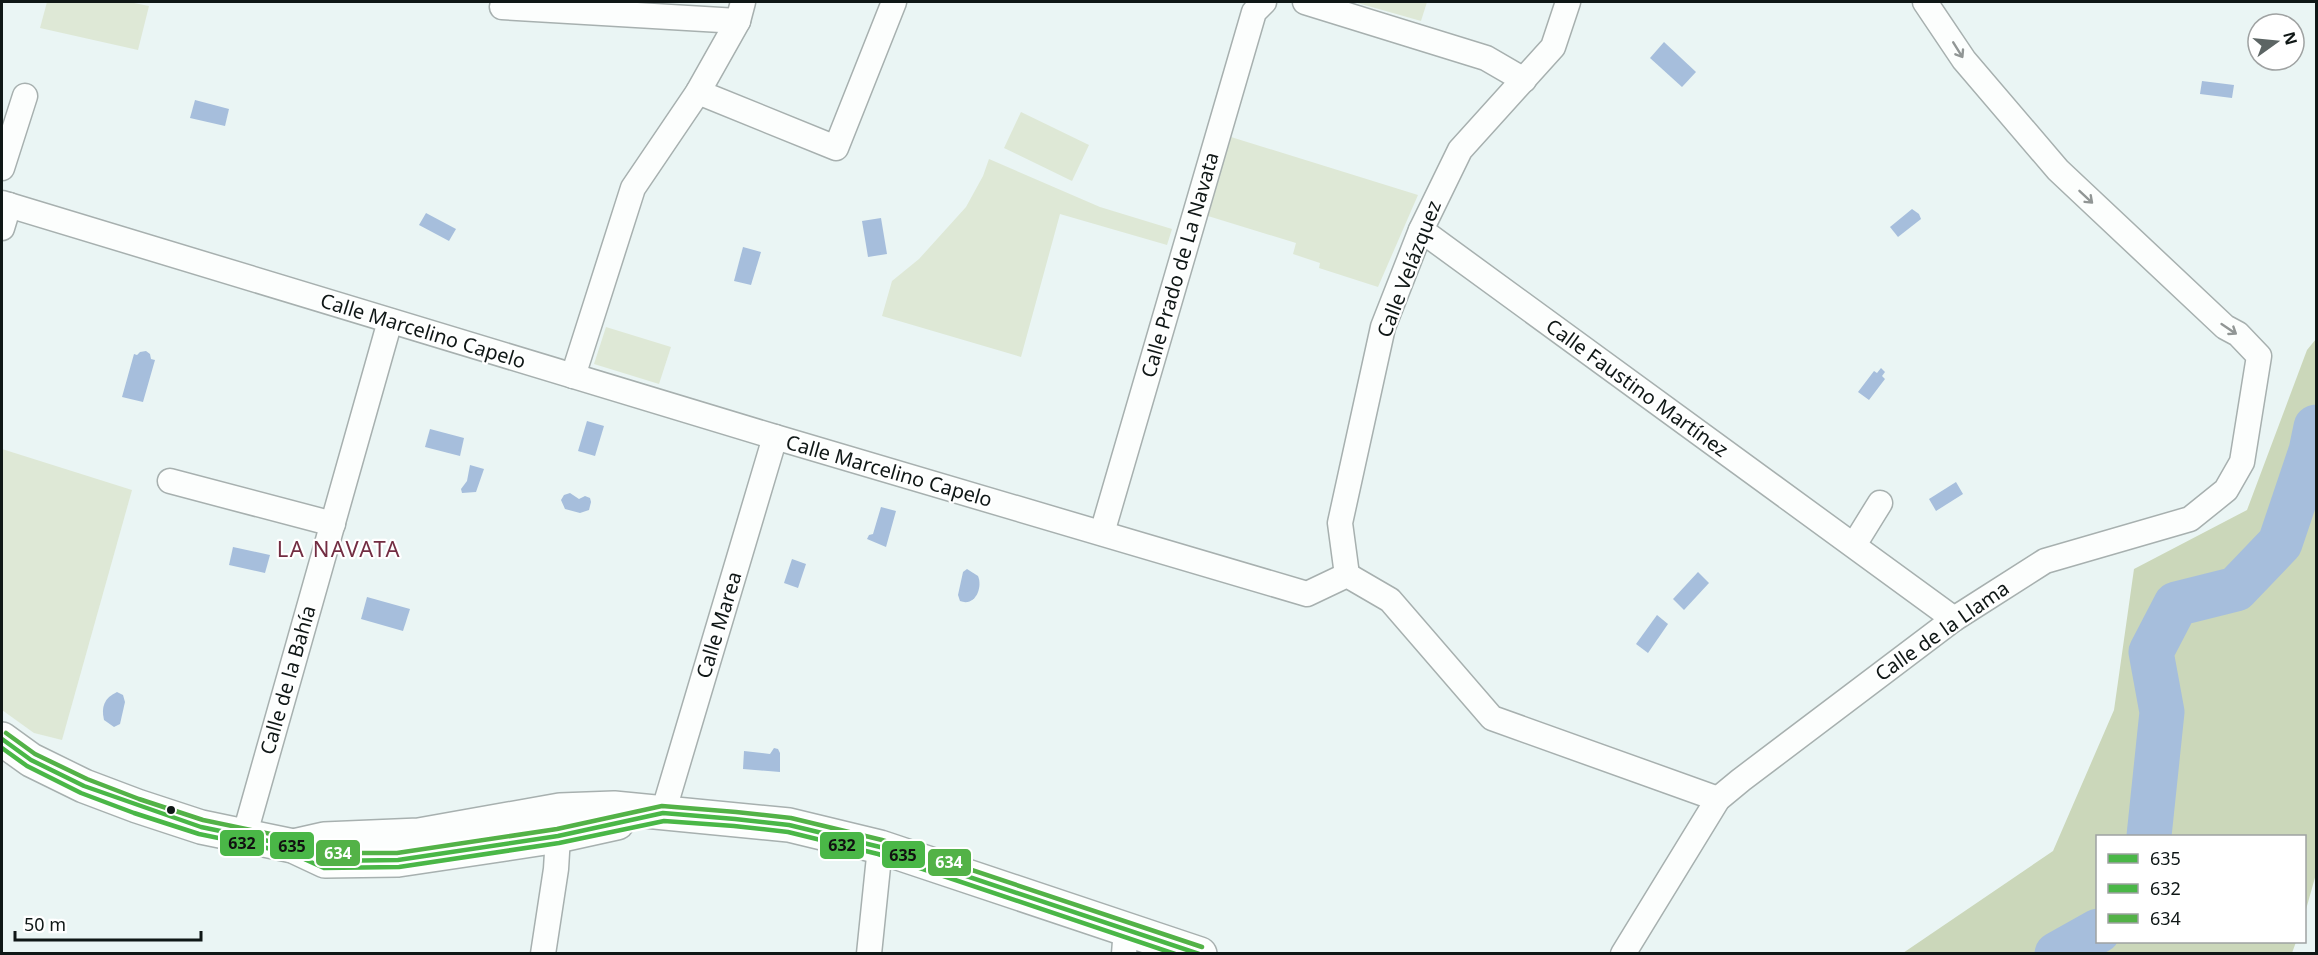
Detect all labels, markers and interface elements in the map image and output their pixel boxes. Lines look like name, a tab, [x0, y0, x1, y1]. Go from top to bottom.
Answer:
north arrow	[2246, 12, 2306, 72]
text: N	[2278, 29, 2303, 47]
one-way arrow	[1952, 41, 1964, 58]
street label: Calle Prado de La Navata	[1134, 149, 1225, 381]
one-way arrow	[2078, 190, 2093, 204]
street label: Calle Velázquez	[1370, 197, 1447, 341]
street label: Calle Marcelino Capelo	[317, 286, 529, 375]
street label: Calle Faustino Martínez	[1541, 312, 1734, 463]
one-way arrow	[2220, 323, 2237, 335]
street label: Calle Marcelino Capelo	[783, 428, 995, 513]
district label: LA NAVATA	[277, 533, 401, 563]
street label: Calle Marea	[689, 568, 748, 682]
street label: Calle de la Llama	[1869, 574, 2014, 687]
street label: Calle de la Bahía	[253, 602, 322, 758]
unlabelled marker	[165, 804, 177, 816]
line badge: 632	[219, 829, 265, 857]
line badge: 635	[269, 831, 315, 860]
line badge: 632	[819, 831, 865, 860]
text: 632	[228, 832, 256, 854]
text: 632	[828, 834, 856, 856]
text: 635	[278, 835, 306, 857]
legend	[2096, 835, 2306, 943]
line badge: 634	[315, 839, 361, 867]
line badge: 635	[881, 840, 926, 869]
text: 634	[324, 842, 352, 864]
text: 635	[889, 844, 917, 866]
text: 635	[2150, 846, 2181, 870]
line badge: 634	[927, 848, 972, 877]
text: 634	[935, 851, 963, 873]
text: 632	[2150, 876, 2181, 900]
scale bar	[15, 904, 201, 942]
text: 634	[2150, 906, 2181, 930]
text: 50 m	[24, 912, 66, 936]

